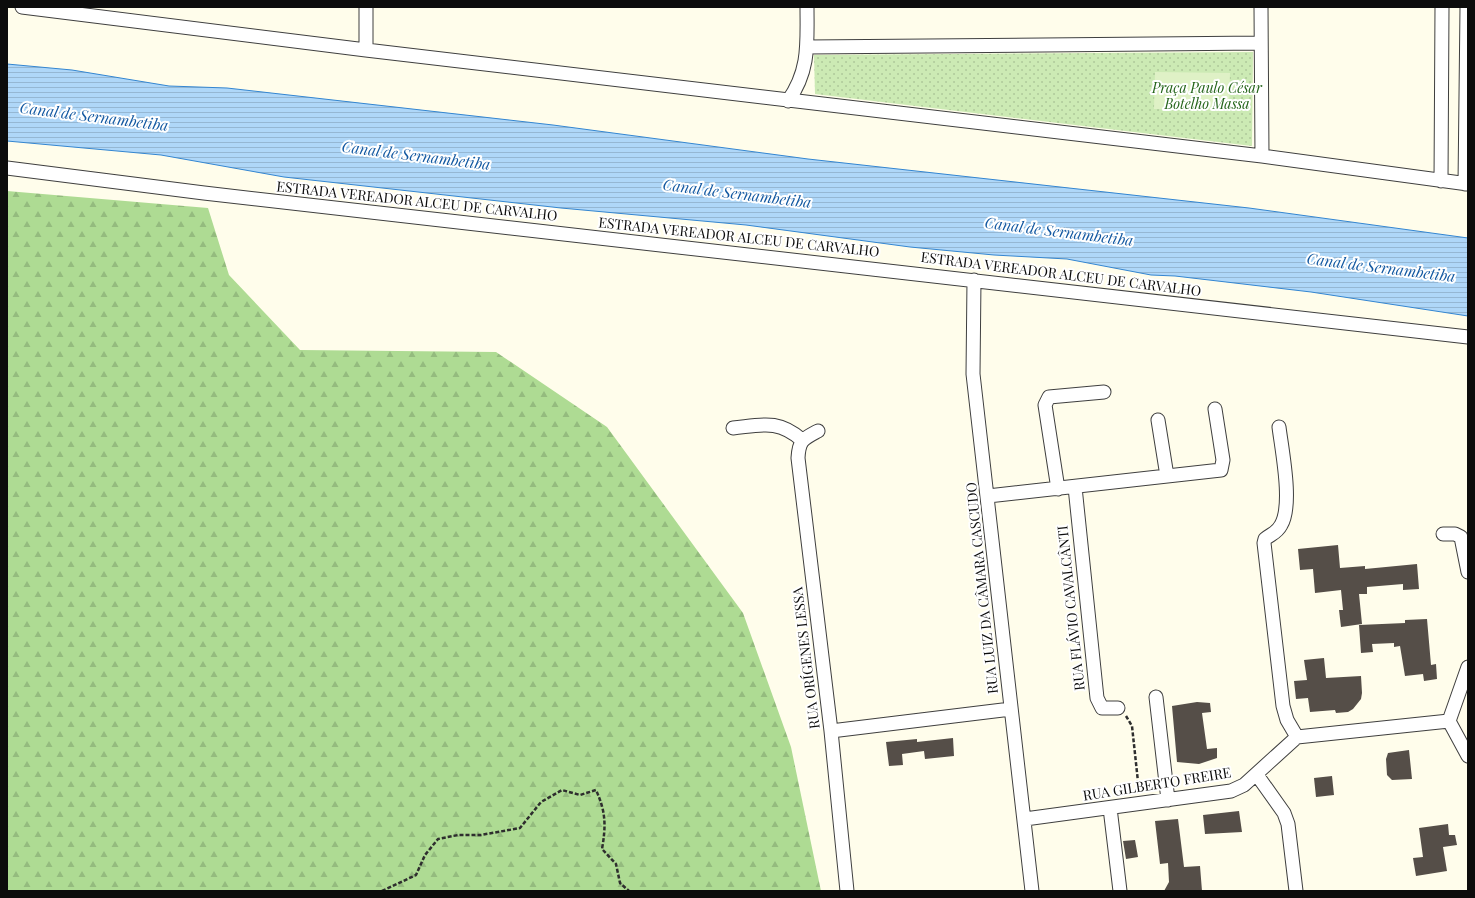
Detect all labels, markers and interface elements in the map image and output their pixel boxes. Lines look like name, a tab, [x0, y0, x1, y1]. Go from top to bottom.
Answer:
park label: Praça Paulo César Botelho Massa	[1151, 78, 1263, 113]
water label: Canal de Sernambetiba	[19, 97, 170, 135]
water label: Canal de Sernambetiba	[341, 136, 492, 174]
water label: Canal de Sernambetiba	[662, 174, 813, 212]
street label: ESTRADA VEREADOR ALCEU DE CARVALHO	[276, 176, 558, 225]
street label: ESTRADA VEREADOR ALCEU DE CARVALHO	[598, 212, 880, 261]
water label: Canal de Sernambetiba	[984, 212, 1135, 250]
street label: ESTRADA VEREADOR ALCEU DE CARVALHO	[920, 247, 1202, 300]
water label: Canal de Sernambetiba	[1306, 248, 1457, 286]
street label: RUA LUIZ DA CÂMARA CASCUDO	[961, 481, 1002, 695]
street label: RUA FLÁVIO CAVALCÂNTI	[1052, 524, 1089, 692]
street label: RUA ORÍGENES LESSA	[787, 586, 824, 730]
street label: RUA GILBERTO FREIRE	[1081, 762, 1232, 805]

